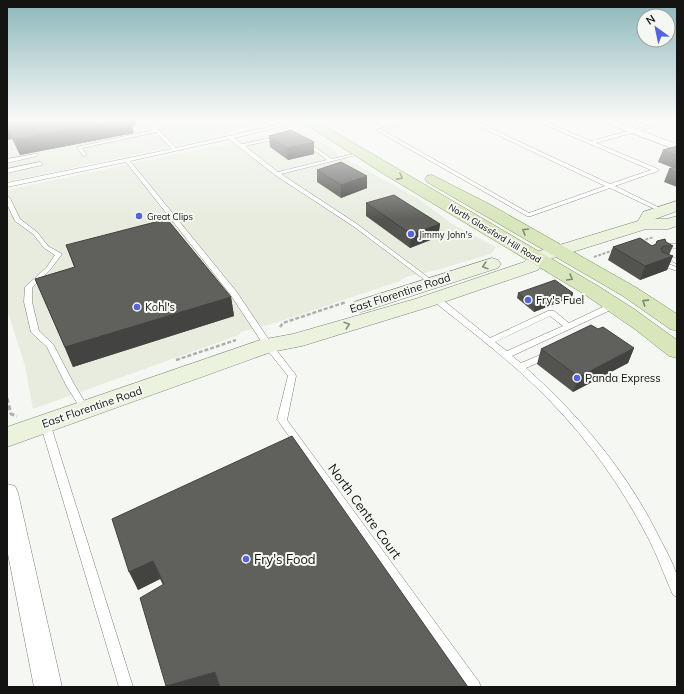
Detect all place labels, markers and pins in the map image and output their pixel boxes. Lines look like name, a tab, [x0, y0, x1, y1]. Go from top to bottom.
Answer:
marker: Great Clips	[134, 211, 144, 221]
place label: Great Clips	[147, 211, 193, 222]
marker: Jimmy John's	[406, 229, 416, 239]
place label: Jimmy John's	[419, 229, 472, 241]
place label: Fry's Fuel	[536, 293, 584, 307]
marker: Fry's Fuel	[523, 295, 533, 305]
place label: Kohl's	[145, 300, 175, 314]
marker: Kohl's	[132, 302, 142, 312]
place label: Panda Express	[585, 371, 661, 385]
marker: Panda Express	[572, 373, 582, 383]
place label: Fry's Food	[254, 551, 316, 567]
marker: Fry's Food	[241, 554, 251, 564]

